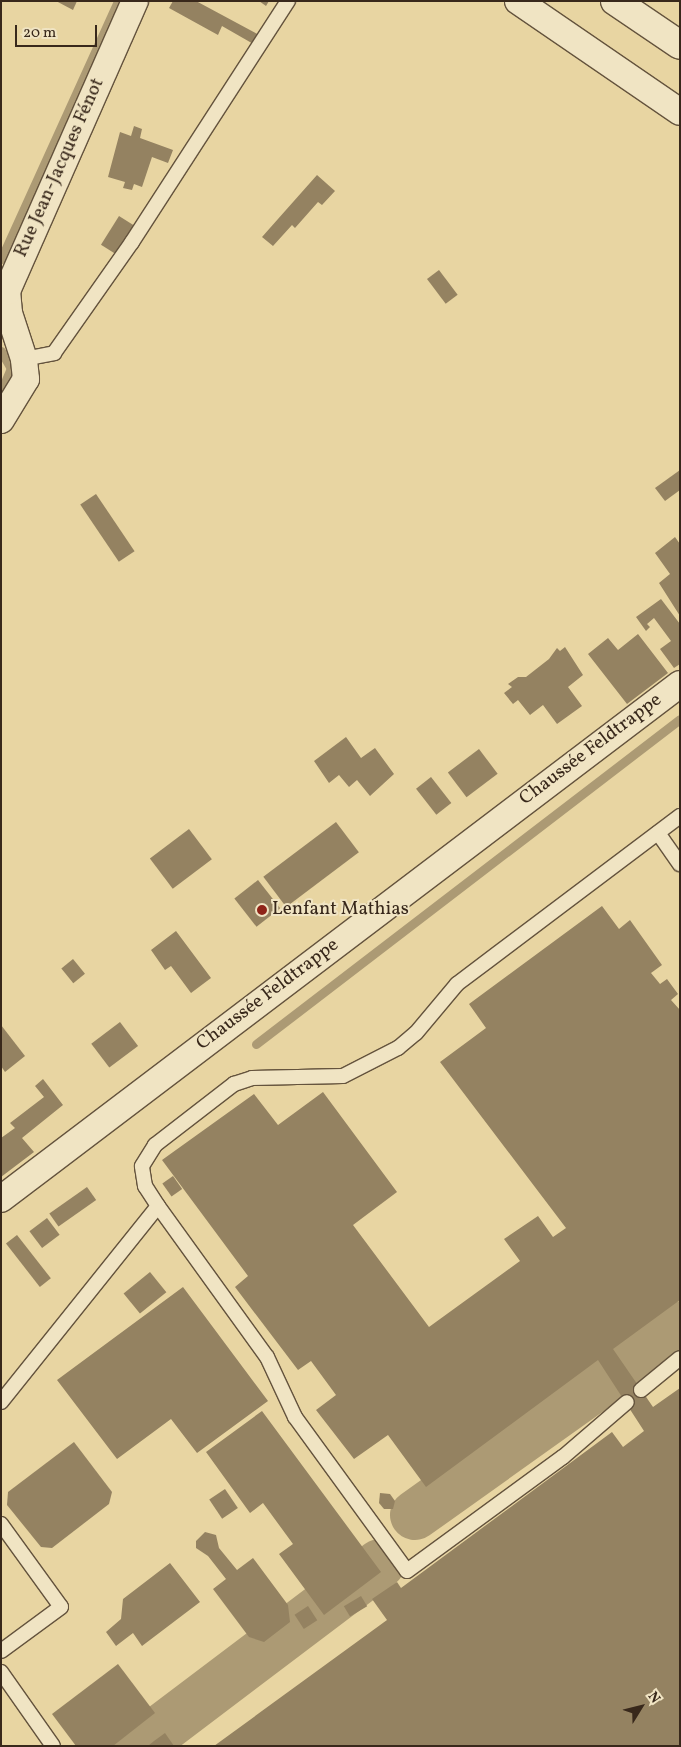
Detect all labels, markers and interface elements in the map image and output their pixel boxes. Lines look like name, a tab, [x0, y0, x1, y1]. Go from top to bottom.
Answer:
scale bar	[18, 15, 100, 47]
text: 20 m	[23, 23, 56, 44]
street label: Rue Jean-Jacques Fénot	[10, 75, 110, 261]
street label: Chaussée Feldtrappe	[515, 689, 667, 811]
place label: Lenfant Mathias	[272, 899, 409, 921]
marker: Lenfant Mathias	[256, 904, 268, 916]
street label: Chaussée Feldtrappe	[192, 934, 344, 1056]
north arrow	[616, 1682, 666, 1732]
text: N	[643, 1688, 664, 1708]

